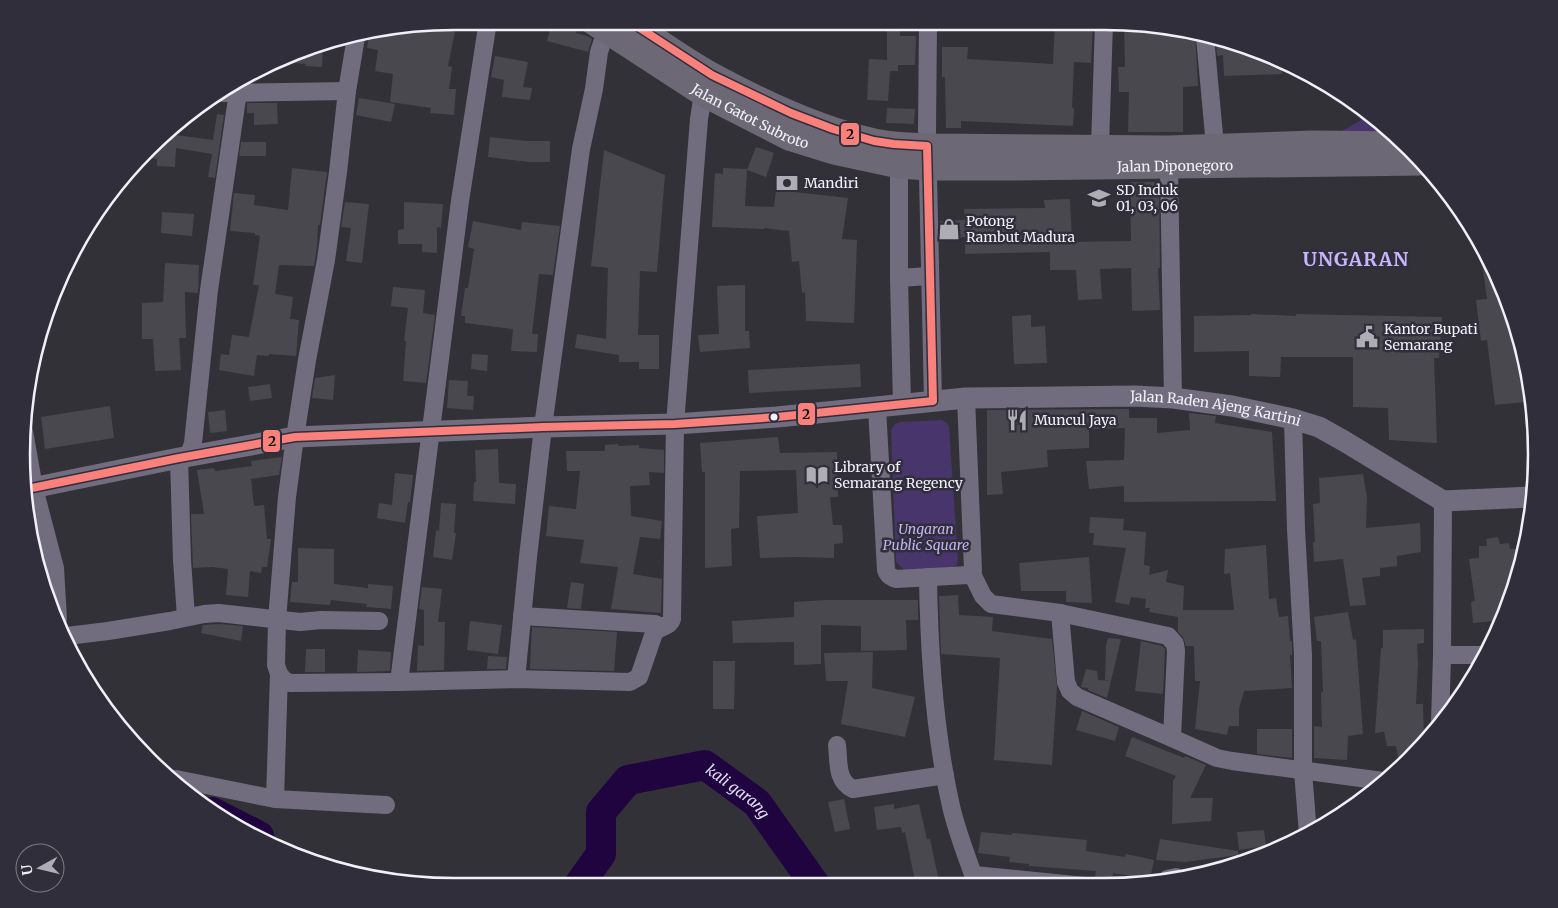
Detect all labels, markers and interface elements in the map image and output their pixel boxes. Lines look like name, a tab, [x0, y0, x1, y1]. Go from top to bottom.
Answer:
street label: Jalan Gatot Subroto	[687, 79, 811, 153]
line badge: 2	[840, 122, 860, 146]
text: 2	[846, 125, 854, 143]
street label: Jalan Diponegoro	[1116, 156, 1233, 176]
bank icon: Mandiri	[774, 170, 800, 196]
place label: Mandiri	[804, 174, 859, 192]
place label: SD Induk 01, 03, 06	[1116, 181, 1178, 215]
school or university icon: SD Induk 01, 03, 06	[1086, 185, 1112, 211]
place label: Potong Rambut Madura	[966, 212, 1076, 246]
shop icon: Potong Rambut Madura	[936, 216, 962, 242]
district label: UNGARAN	[1303, 247, 1409, 271]
place label: Kantor Bupati Semarang	[1384, 320, 1478, 354]
public building icon: Kantor Bupati Semarang	[1354, 324, 1380, 350]
street label: Jalan Raden Ajeng Kartini	[1129, 387, 1304, 430]
line badge: 2	[797, 402, 816, 426]
text: 2	[802, 405, 810, 423]
restaurant icon: Muncul Jaya	[1004, 407, 1030, 433]
place label: Muncul Jaya	[1034, 411, 1117, 429]
unlabelled marker	[769, 412, 779, 422]
line badge: 2	[262, 429, 281, 453]
text: 2	[268, 432, 276, 450]
place label: Library of Semarang Regency	[834, 458, 964, 492]
library icon: Library of Semarang Regency	[804, 462, 830, 488]
park label: Ungaran Public Square	[883, 520, 969, 554]
water label: kali garang	[702, 759, 774, 822]
north arrow	[15, 843, 65, 893]
text: U	[17, 863, 37, 876]

